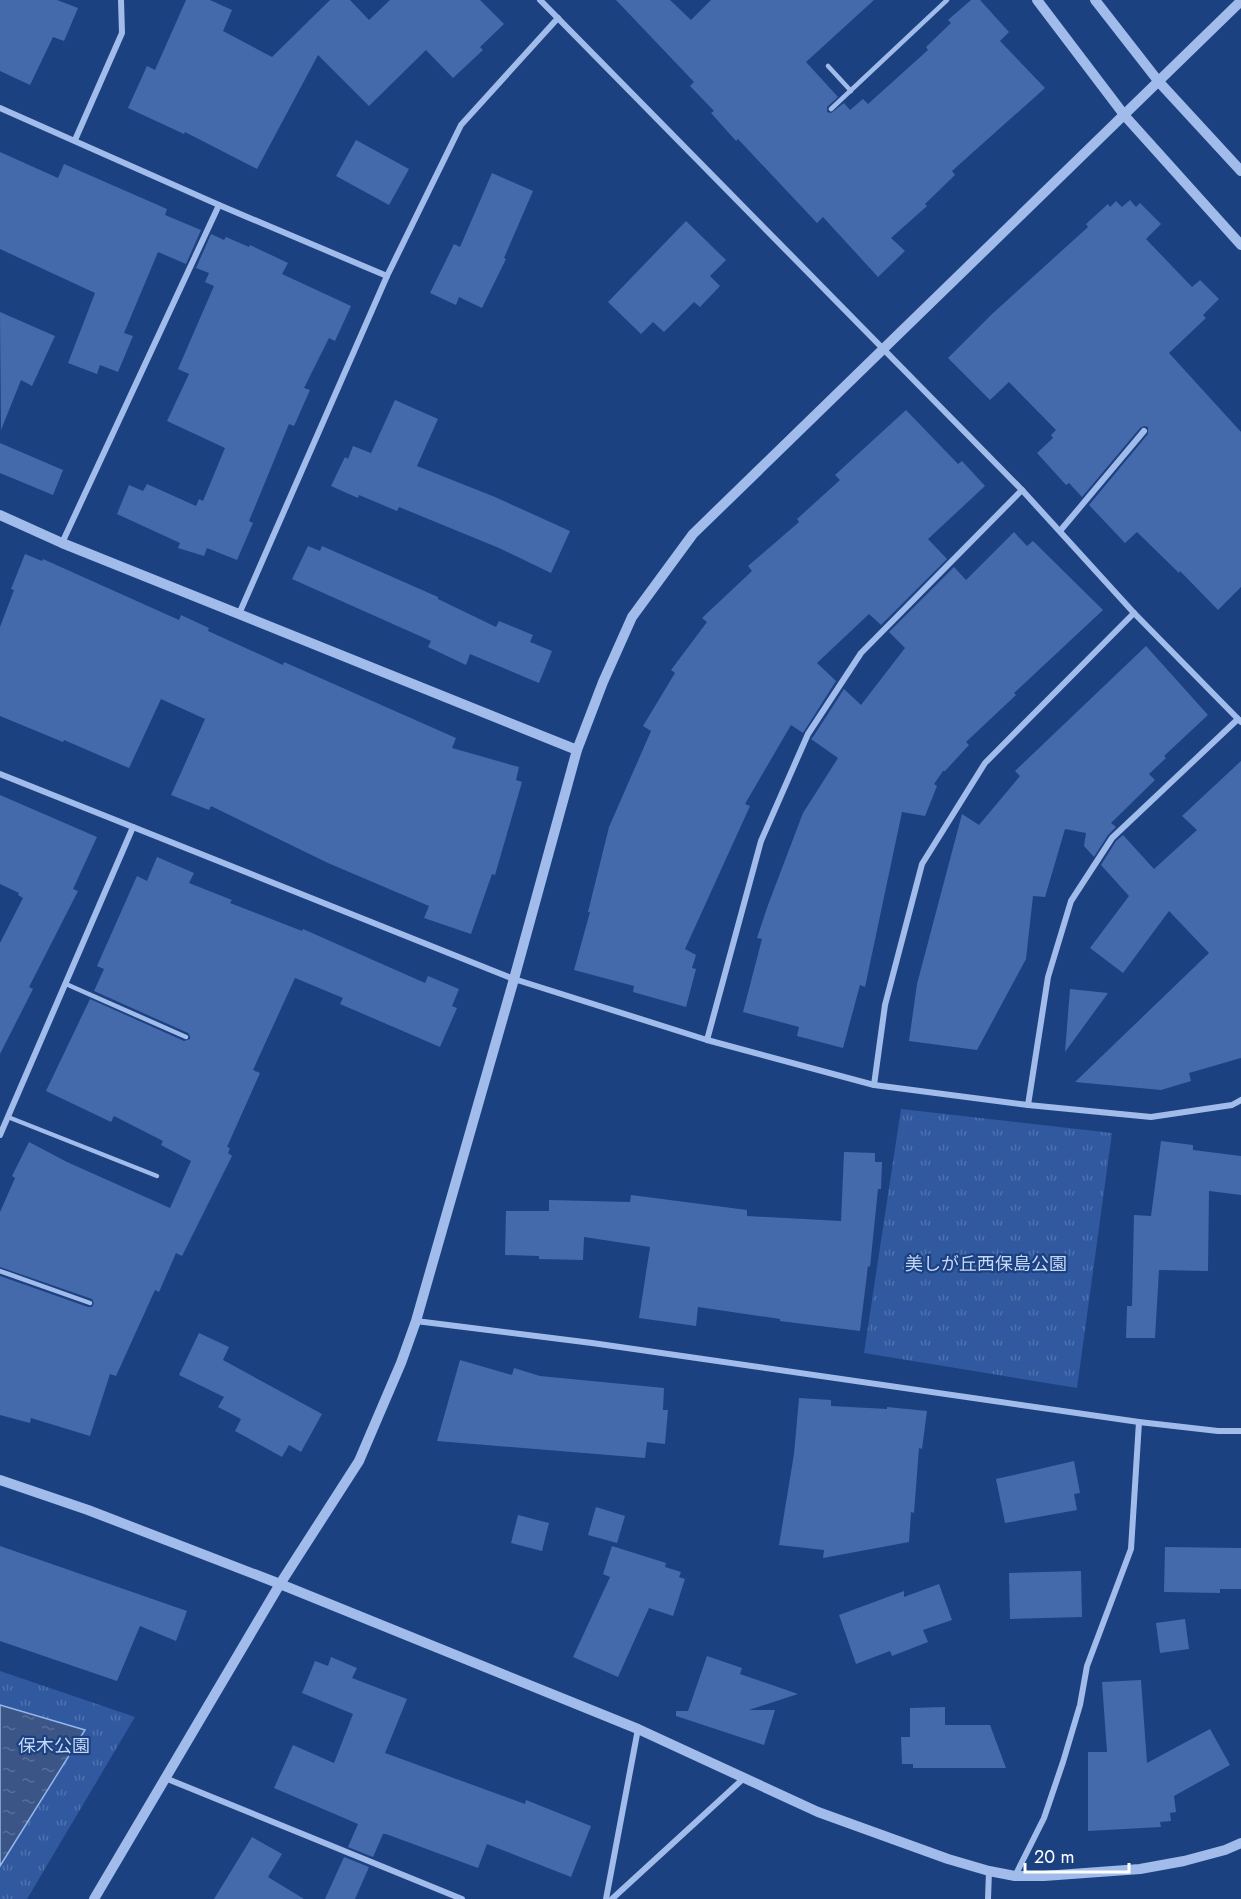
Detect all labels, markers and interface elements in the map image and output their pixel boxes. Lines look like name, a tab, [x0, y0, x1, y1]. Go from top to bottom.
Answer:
park label: 美しが丘西保島公園	[905, 1251, 1067, 1277]
park label: 保木公園	[18, 1733, 90, 1759]
scale bar	[1025, 1836, 1128, 1874]
text: 20 m	[1034, 1844, 1074, 1870]

